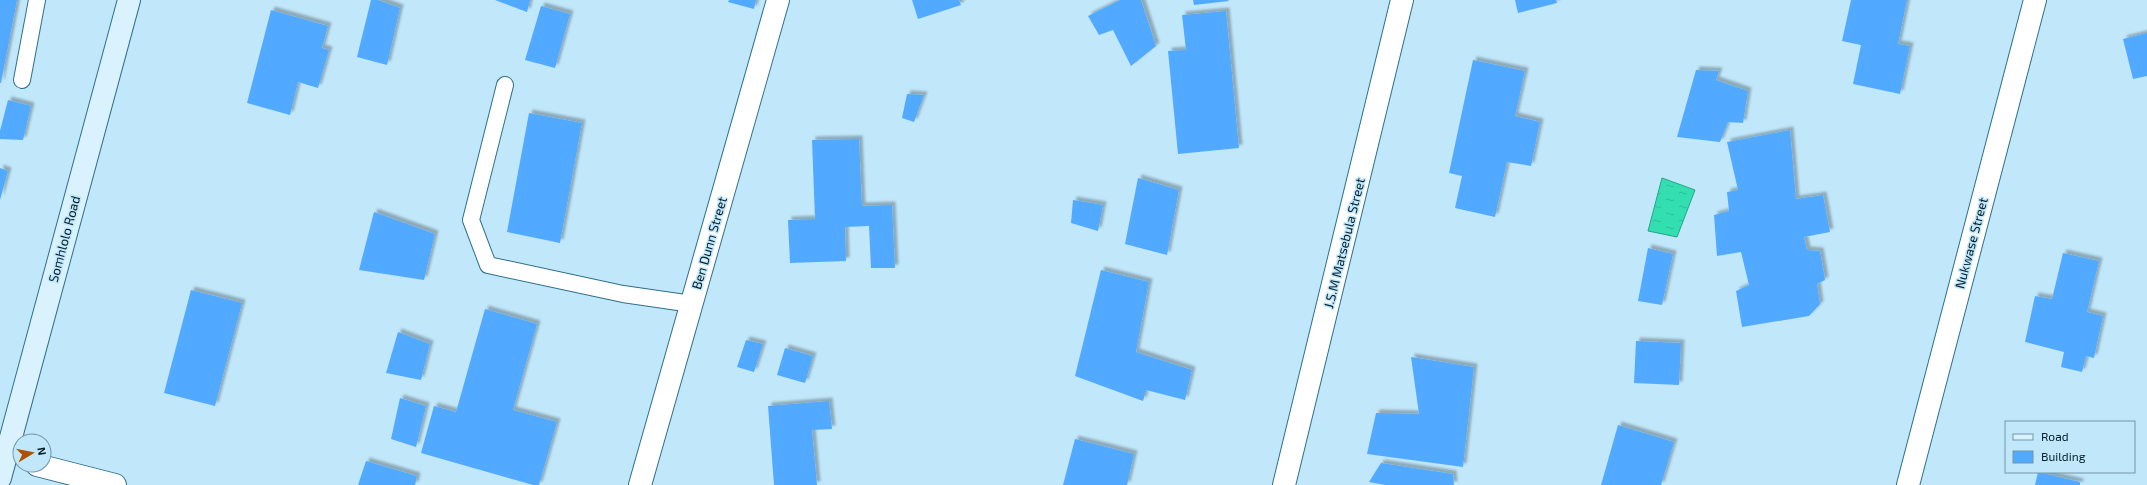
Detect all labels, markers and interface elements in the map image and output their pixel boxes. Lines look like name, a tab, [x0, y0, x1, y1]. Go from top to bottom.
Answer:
street label: J.S.M Matsebula Street	[1320, 176, 1368, 310]
street label: Somhlolo Road	[45, 194, 83, 284]
street label: Ben Dunn Street	[688, 195, 730, 291]
street label: Nukwase Street	[1951, 196, 1991, 290]
legend	[2005, 421, 2135, 473]
text: Road	[2041, 429, 2069, 443]
north arrow	[12, 433, 52, 473]
text: N	[35, 446, 49, 456]
text: Building	[2041, 449, 2086, 463]

